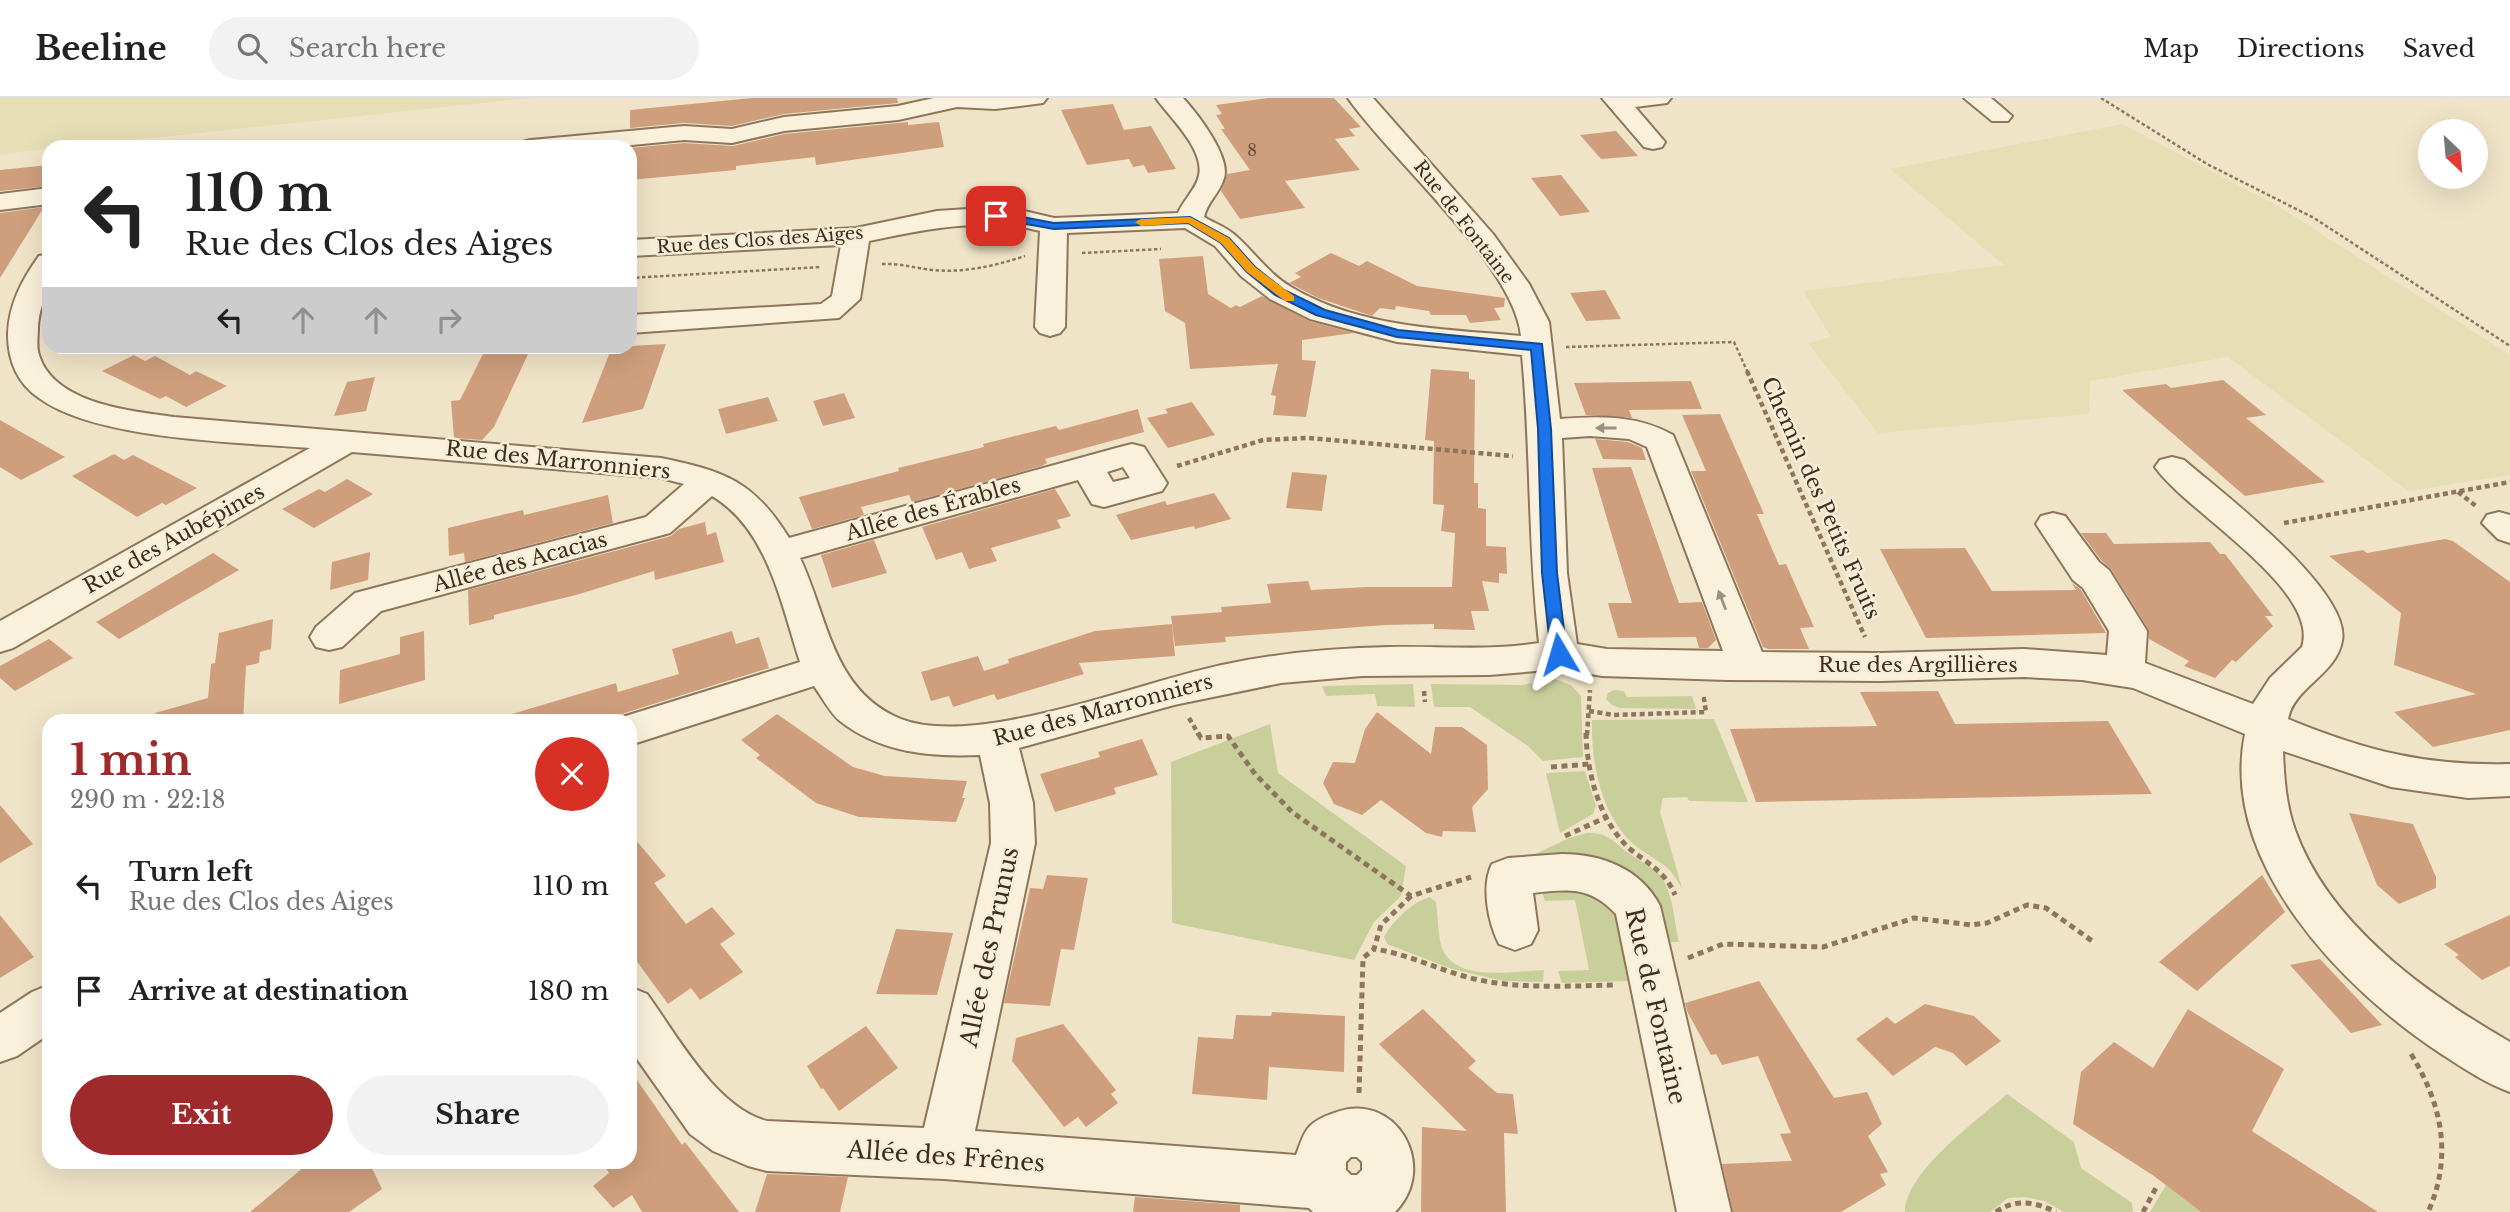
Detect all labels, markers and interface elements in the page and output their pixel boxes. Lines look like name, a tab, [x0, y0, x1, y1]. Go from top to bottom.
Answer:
search box	[209, 17, 699, 80]
text: Beeline	[35, 28, 167, 69]
icon: search	[233, 29, 271, 67]
text: Search here	[289, 32, 446, 64]
text: Map	[2143, 34, 2199, 63]
text: Directions	[2237, 34, 2365, 63]
text: Saved	[2403, 34, 2475, 63]
north arrow	[2418, 119, 2488, 189]
map controls	[2418, 119, 2488, 189]
house number: 8	[1247, 140, 1257, 160]
street label: Rue de Fontaine	[1409, 156, 1519, 288]
text: 110 m	[185, 163, 332, 224]
icon: left	[70, 168, 161, 259]
pin	[966, 186, 1026, 246]
icon: arrive	[977, 197, 1015, 235]
street label: Rue des Clos des Aiges	[656, 222, 864, 258]
text: Rue des Clos des Aiges	[185, 224, 553, 264]
icon: left	[211, 301, 249, 339]
icon: ahead	[284, 301, 322, 339]
icon: ahead	[357, 301, 395, 339]
icon: right	[430, 301, 468, 339]
street label: Chemin des Petits Fruits	[1756, 373, 1886, 623]
one-way arrow	[1595, 423, 1617, 434]
street label: Rue des Marronniers	[444, 435, 672, 485]
street label: Allée des Érables	[842, 472, 1023, 547]
street label: Rue des Aubépines	[79, 478, 269, 600]
street label: Allée des Acacias	[429, 526, 610, 598]
one-way arrow	[1716, 590, 1727, 611]
position arrow	[1522, 617, 1596, 691]
street label: Rue des Argillières	[1818, 652, 2018, 678]
street label: Rue des Marronniers	[990, 668, 1216, 752]
text: 1 min	[70, 734, 192, 786]
button: close	[535, 737, 609, 811]
text: 290 m · 22:18	[70, 786, 226, 814]
street label: Allée des Prunus	[953, 844, 1024, 1051]
text: Turn left	[129, 856, 253, 888]
icon: left	[70, 867, 108, 905]
text: 110 m	[532, 870, 609, 902]
text: Rue des Clos des Aiges	[129, 888, 394, 916]
street label: Rue de Fontaine	[1619, 905, 1693, 1107]
icon: arrive	[70, 972, 108, 1010]
text: Arrive at destination	[129, 975, 409, 1007]
text: 180 m	[528, 975, 609, 1007]
button: Exit	[70, 1075, 333, 1155]
button: Share	[347, 1075, 609, 1155]
street label: Allée des Frênes	[845, 1135, 1046, 1177]

